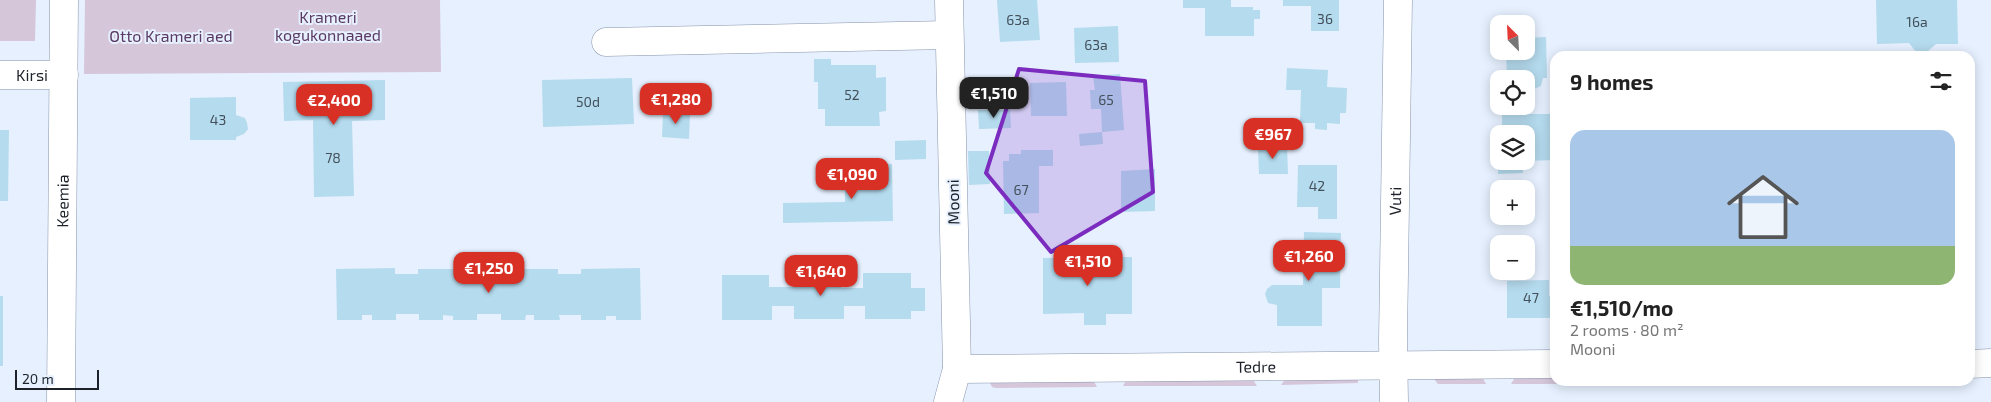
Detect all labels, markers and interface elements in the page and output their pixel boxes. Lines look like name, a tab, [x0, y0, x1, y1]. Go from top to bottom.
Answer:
park label: Krameri kogukonnaaed	[275, 7, 381, 44]
house number: 36	[1317, 10, 1333, 27]
house number: 63a	[1006, 11, 1030, 28]
house number: 16a	[1906, 13, 1928, 30]
north arrow	[1490, 15, 1535, 60]
map controls	[1490, 15, 1535, 280]
park label: Otto Krameri aed	[109, 26, 233, 45]
house number: 63a	[1084, 36, 1108, 53]
street label: Kirsi	[16, 65, 48, 84]
icon: filters	[1927, 67, 1955, 95]
text: 9 homes	[1570, 69, 1653, 94]
button: locate	[1490, 70, 1535, 115]
pin: €1,510	[953, 76, 1035, 119]
pin: €1,280	[635, 82, 717, 125]
text: €1,510	[971, 83, 1017, 102]
pin: €2,400	[293, 84, 375, 126]
house number: 52	[844, 86, 860, 103]
text: €1,280	[651, 89, 701, 108]
text: €2,400	[307, 90, 361, 109]
house number: 65	[1098, 91, 1114, 108]
house number: 50d	[576, 93, 600, 110]
house number: 43	[210, 111, 226, 128]
pin: €967	[1243, 118, 1303, 160]
text: €967	[1254, 124, 1292, 143]
button: layers	[1490, 125, 1535, 170]
house number: 78	[325, 149, 341, 166]
pin: €1,090	[811, 158, 893, 200]
icon: home	[1718, 162, 1808, 252]
text: €1,090	[827, 164, 877, 183]
street label: Keemia	[52, 174, 72, 228]
house number: 42	[1309, 177, 1325, 194]
street label: Mooni	[943, 179, 962, 225]
button: +	[1490, 180, 1535, 225]
house number: 67	[1013, 181, 1029, 198]
street label: Vuti	[1385, 187, 1404, 215]
button: −	[1490, 235, 1535, 280]
pin: €1,260	[1268, 240, 1350, 282]
pin: €1,510	[1047, 244, 1129, 287]
text: €1,260	[1284, 246, 1334, 265]
text: €1,510	[1065, 251, 1111, 270]
pin: €1,250	[448, 252, 530, 294]
pin: €1,640	[780, 254, 862, 297]
text: €1,250	[464, 258, 514, 277]
text: €1,640	[796, 261, 846, 280]
house number: 47	[1523, 289, 1539, 306]
text: €1,510/mo	[1570, 295, 1673, 320]
text: 2 rooms · 80 m²	[1570, 320, 1684, 339]
text: Mooni	[1570, 339, 1615, 358]
street label: Tedre	[1236, 356, 1276, 376]
scale bar	[15, 367, 99, 390]
text: 20 m	[22, 370, 54, 387]

